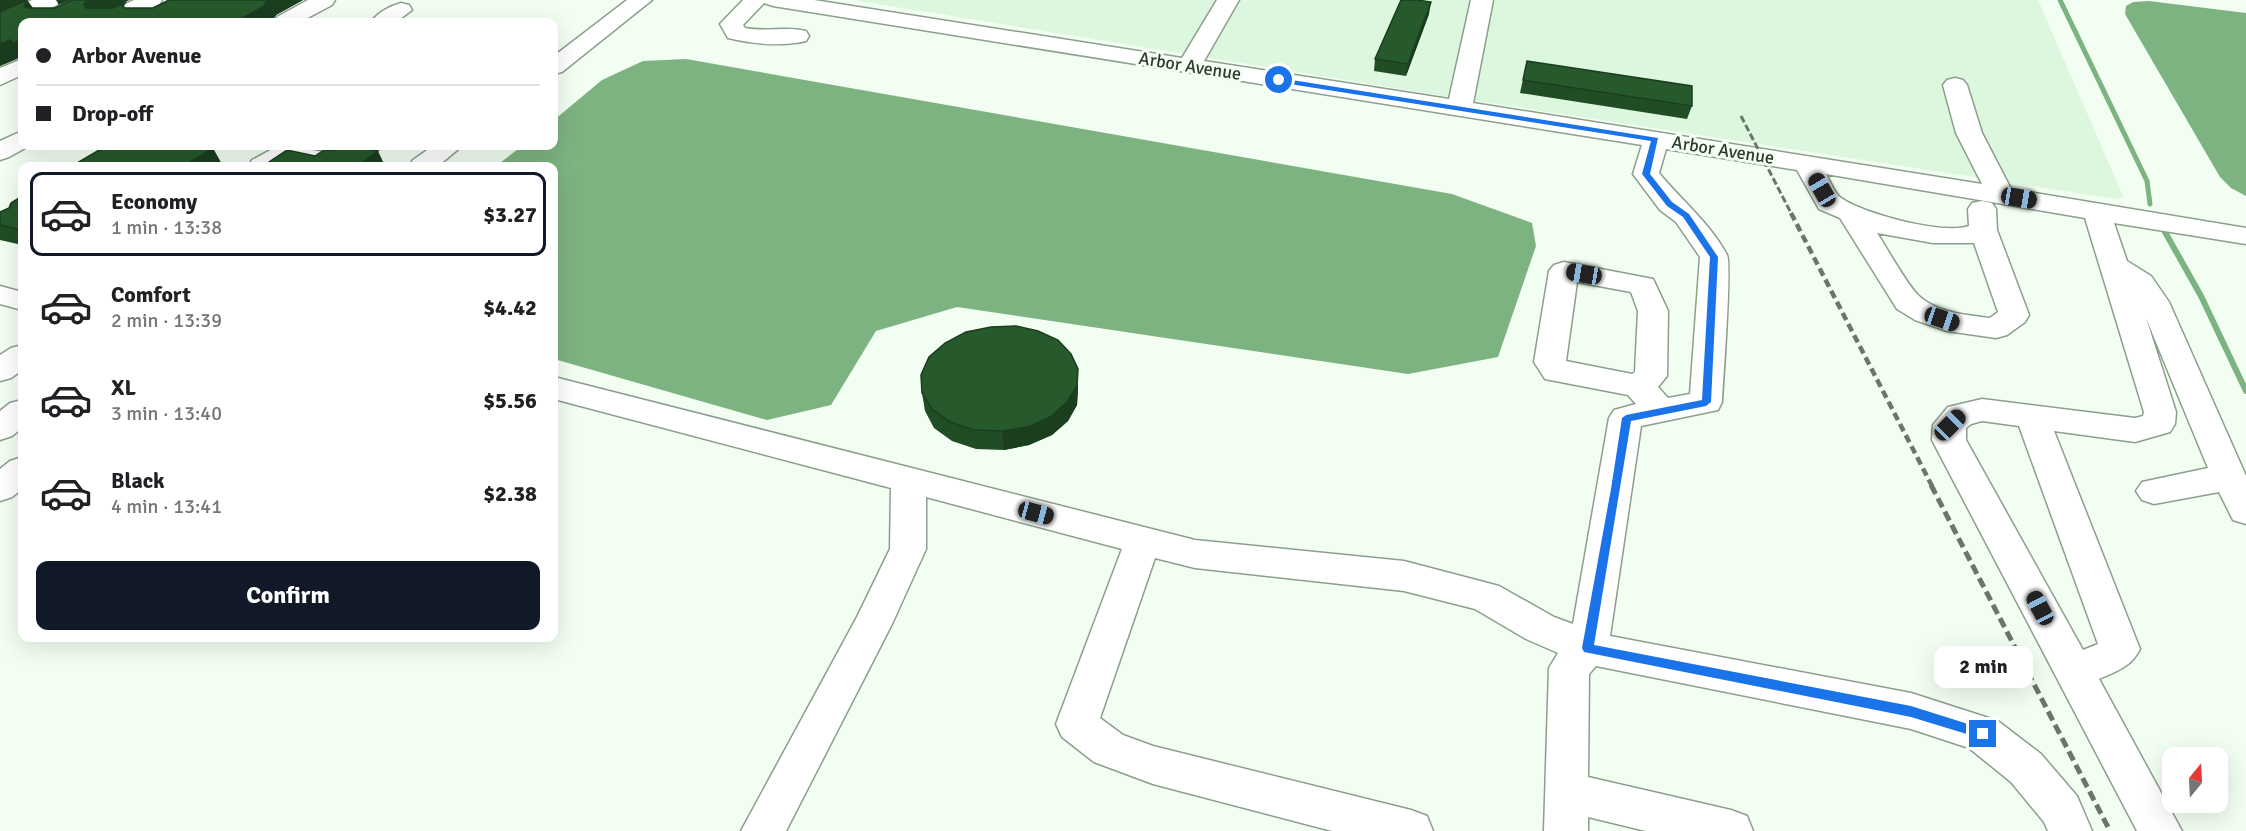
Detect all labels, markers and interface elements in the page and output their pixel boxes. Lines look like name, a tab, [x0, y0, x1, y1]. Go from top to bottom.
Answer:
text: Arbor Avenue	[72, 42, 201, 69]
street label: Arbor Avenue	[1137, 47, 1243, 85]
route start	[1265, 66, 1292, 93]
text: Drop-off	[72, 100, 153, 127]
street label: Arbor Avenue	[1670, 131, 1776, 169]
car	[1805, 170, 1839, 210]
car	[2000, 186, 2038, 210]
icon: car	[39, 187, 93, 241]
text: Economy	[111, 188, 197, 215]
text: $3.27	[483, 201, 537, 228]
text: 1 min · 13:38	[111, 215, 222, 240]
car	[1565, 262, 1603, 286]
icon: car	[39, 280, 93, 334]
text: Comfort	[111, 281, 191, 308]
text: $4.42	[483, 294, 537, 321]
car	[1922, 305, 1962, 333]
text: 2 min · 13:39	[111, 308, 222, 333]
icon: car	[39, 373, 93, 427]
text: XL	[111, 374, 136, 401]
text: $5.56	[483, 387, 537, 414]
text: 3 min · 13:40	[111, 401, 222, 426]
car	[1931, 406, 1969, 444]
icon: car	[39, 466, 93, 520]
text: Black	[111, 467, 165, 494]
text: $2.38	[483, 480, 537, 507]
text: 4 min · 13:41	[111, 494, 222, 519]
car	[1016, 500, 1056, 526]
button: Confirm	[36, 561, 540, 630]
car	[2024, 588, 2056, 628]
callout: 2 min	[1934, 647, 2032, 689]
text: 2 min	[1959, 654, 2008, 679]
route end	[1969, 720, 1996, 747]
north arrow	[2162, 747, 2228, 813]
map controls	[2162, 747, 2228, 813]

